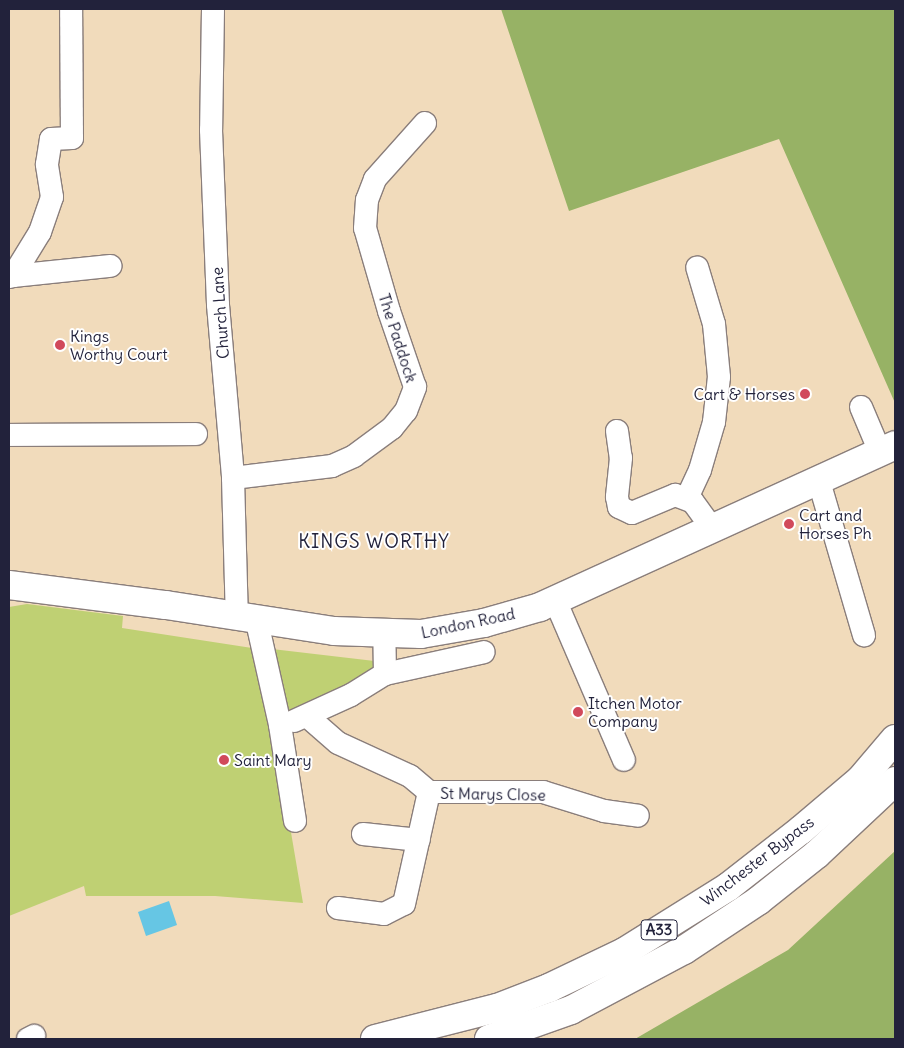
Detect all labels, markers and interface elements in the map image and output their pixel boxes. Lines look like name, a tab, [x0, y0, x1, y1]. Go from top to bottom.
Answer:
street label: Church Lane	[207, 266, 233, 360]
street label: The Paddock	[375, 291, 421, 385]
place label: Kings Worthy Court	[70, 326, 168, 364]
marker: Kings Worthy Court	[54, 339, 66, 351]
place label: Cart & Horses	[693, 384, 795, 404]
marker: Cart & Horses	[799, 388, 811, 400]
place label: Cart and Horses Ph	[799, 505, 872, 543]
marker: Cart and Horses Ph	[783, 518, 795, 530]
district label: KINGS WORTHY	[297, 531, 451, 553]
street label: London Road	[419, 604, 517, 642]
place label: Itchen Motor Company	[588, 693, 682, 731]
marker: Itchen Motor Company	[572, 706, 584, 718]
place label: Saint Mary	[234, 750, 312, 770]
marker: Saint Mary	[218, 754, 230, 766]
street label: St Marys Close	[440, 783, 546, 805]
street label: Winchester Bypass	[696, 812, 818, 910]
road number: A33	[640, 918, 678, 942]

